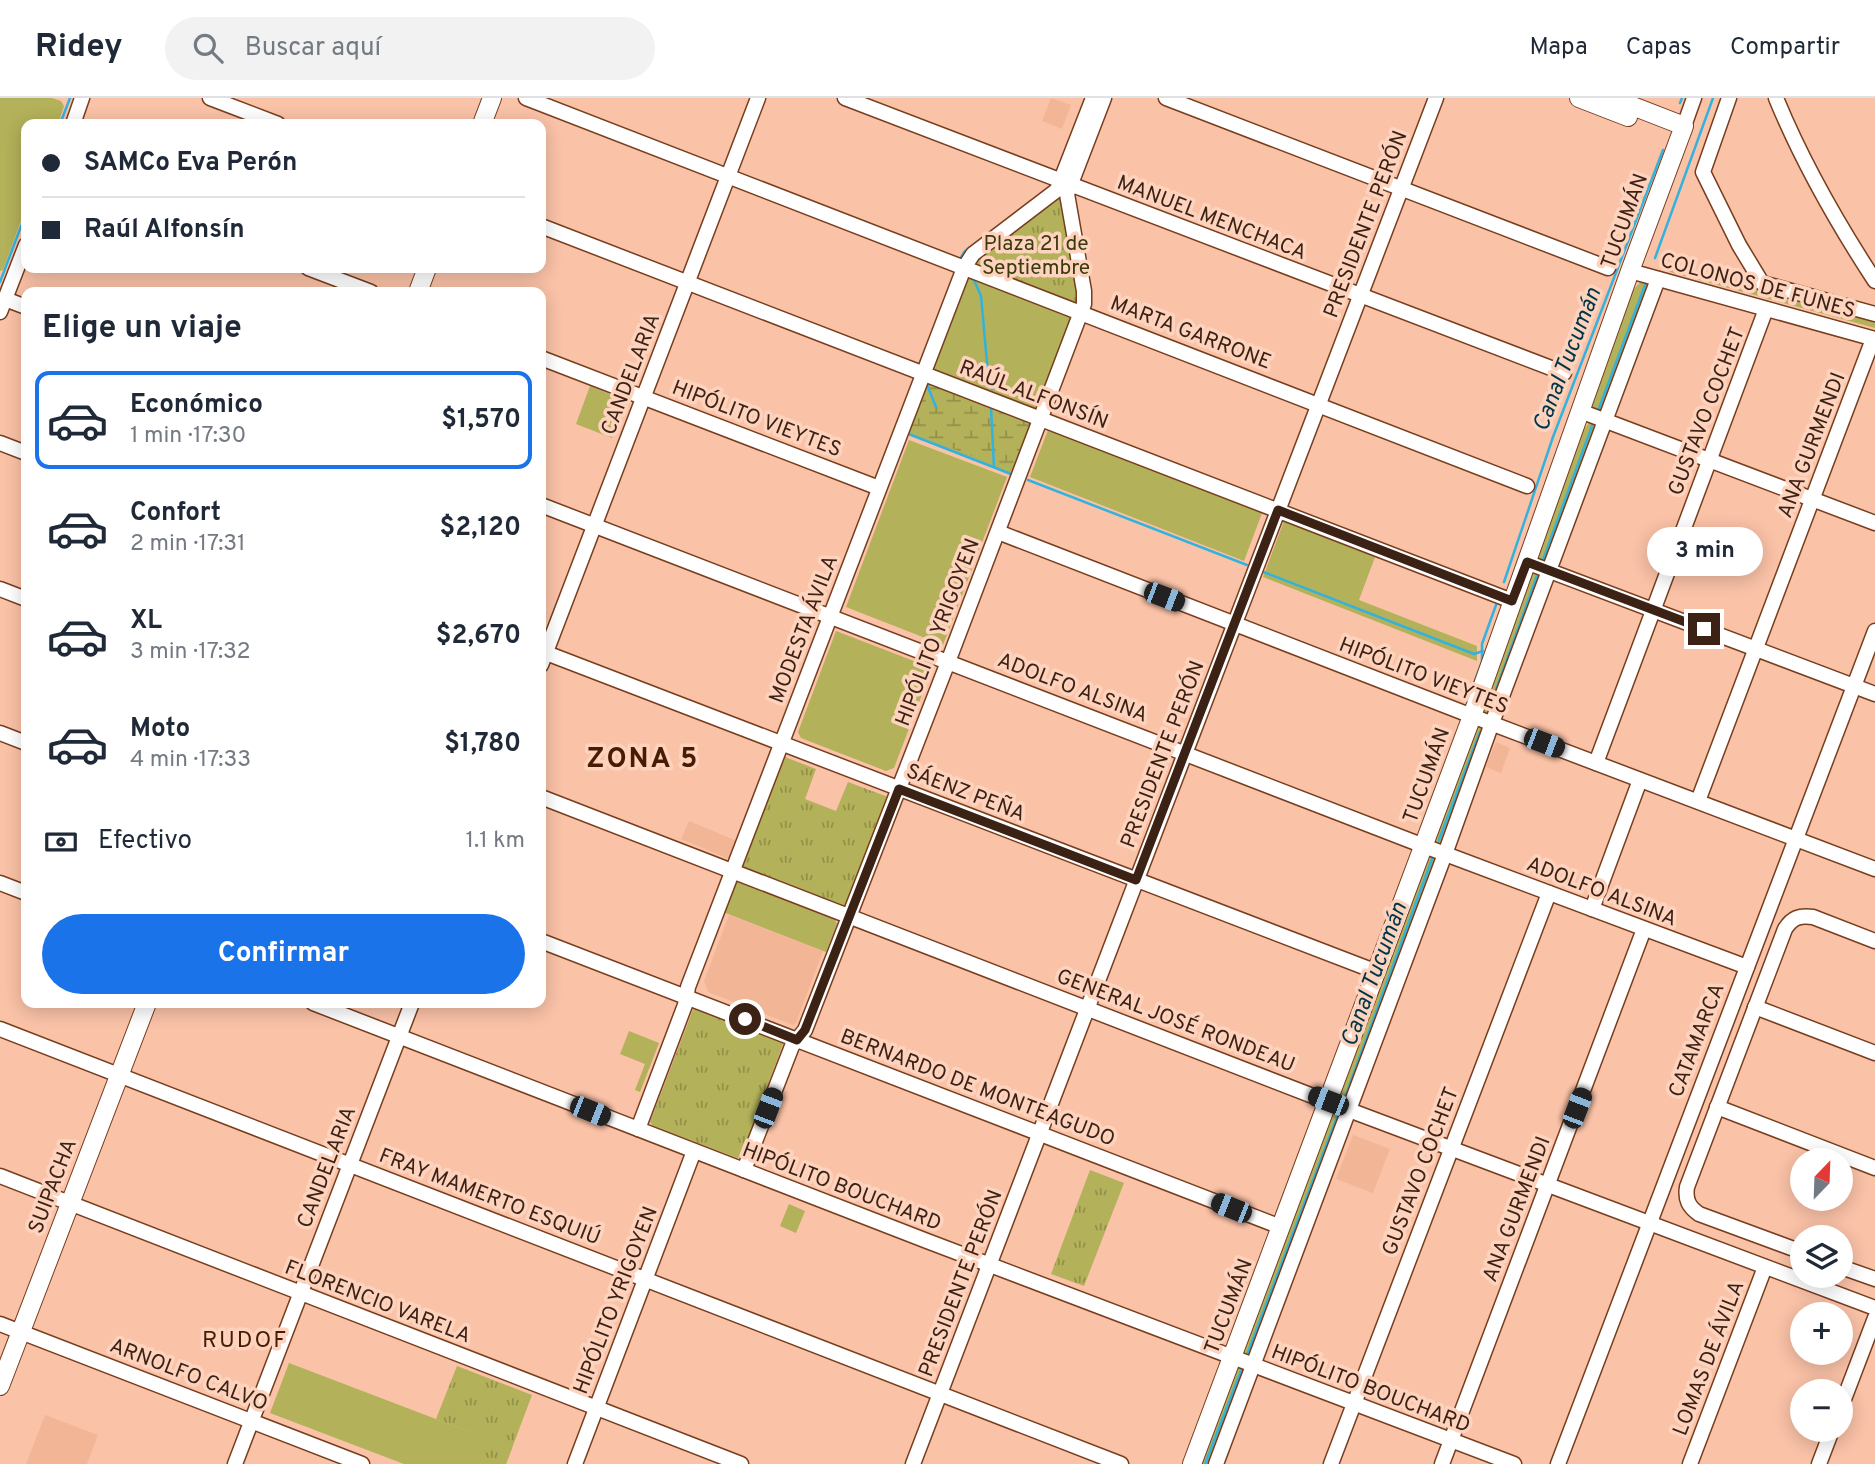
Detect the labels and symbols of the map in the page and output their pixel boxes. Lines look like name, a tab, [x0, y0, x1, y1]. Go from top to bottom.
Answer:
street label: PRESIDENTE PERÓN	[1317, 127, 1415, 322]
street label: MANUEL MENCHACA	[1113, 170, 1310, 267]
street label: TUCUMÁN	[1595, 170, 1655, 273]
park label: Plaza 21 de Septiembre	[982, 231, 1090, 282]
street label: COLONOS DE FUNES	[1657, 247, 1858, 325]
water label: Canal Tucumán	[1528, 283, 1609, 436]
street label: MARTA GARRONE	[1106, 290, 1275, 377]
street label: CANDELARIA	[596, 310, 667, 439]
street label: GUSTAVO COCHET	[1663, 324, 1752, 500]
street label: RAÚL ALFONSÍN	[955, 354, 1112, 436]
street label: ANA GURMENDI	[1772, 369, 1853, 522]
street label: HIPÓLITO VIEYTES	[668, 374, 845, 464]
callout: 3 min	[1646, 528, 1762, 576]
street label: HIPÓLITO YRIGOYEN	[889, 534, 987, 730]
street label: MODESTA ÁVILA	[763, 551, 845, 707]
car	[1141, 580, 1188, 614]
route end	[1688, 613, 1720, 645]
street label: HIPÓLITO VIEYTES	[1335, 631, 1512, 721]
street label: ADOLFO ALSINA	[993, 647, 1151, 729]
street label: PRESIDENTE PERÓN	[1114, 657, 1212, 852]
street label: TUCUMÁN	[1397, 724, 1457, 827]
car	[1521, 726, 1568, 760]
district label: ZONA 5	[587, 742, 699, 778]
street label: SÁENZ PEÑA	[902, 757, 1029, 828]
street label: ADOLFO ALSINA	[1522, 851, 1680, 933]
water label: Canal Tucumán	[1336, 898, 1415, 1051]
street label: GENERAL JOSÉ RONDEAU	[1052, 962, 1299, 1079]
street label: CATAMARCA	[1663, 980, 1732, 1101]
route start	[729, 1003, 761, 1035]
street label: BERNARDO DE MONTEAGUDO	[836, 1023, 1119, 1153]
car	[1305, 1084, 1352, 1118]
street label: GUSTAVO COCHET	[1377, 1084, 1466, 1260]
car	[751, 1085, 786, 1131]
car	[1560, 1085, 1595, 1131]
car	[567, 1093, 614, 1129]
street label: CANDELARIA	[292, 1103, 363, 1232]
street label: ANA GURMENDI	[1477, 1133, 1558, 1286]
street label: SUIPACHA	[23, 1135, 84, 1238]
street label: HIPÓLITO BOUCHARD	[738, 1136, 945, 1238]
street label: FRAY MAMERTO ESQUIÚ	[375, 1142, 604, 1252]
north arrow	[1790, 1148, 1853, 1211]
street label: PRESIDENTE PERÓN	[912, 1186, 1010, 1381]
car	[1208, 1190, 1255, 1226]
street label: HIPÓLITO YRIGOYEN	[567, 1202, 665, 1398]
street label: FLORENCIO VARELA	[281, 1254, 474, 1350]
street label: TUCUMÁN	[1198, 1255, 1260, 1358]
street label: LOMAS DE ÁVILA	[1666, 1277, 1751, 1440]
district label: RUDOF	[202, 1327, 288, 1356]
street label: ARNOLFO CALVO	[106, 1333, 271, 1418]
street label: HIPÓLITO BOUCHARD	[1267, 1338, 1474, 1440]

